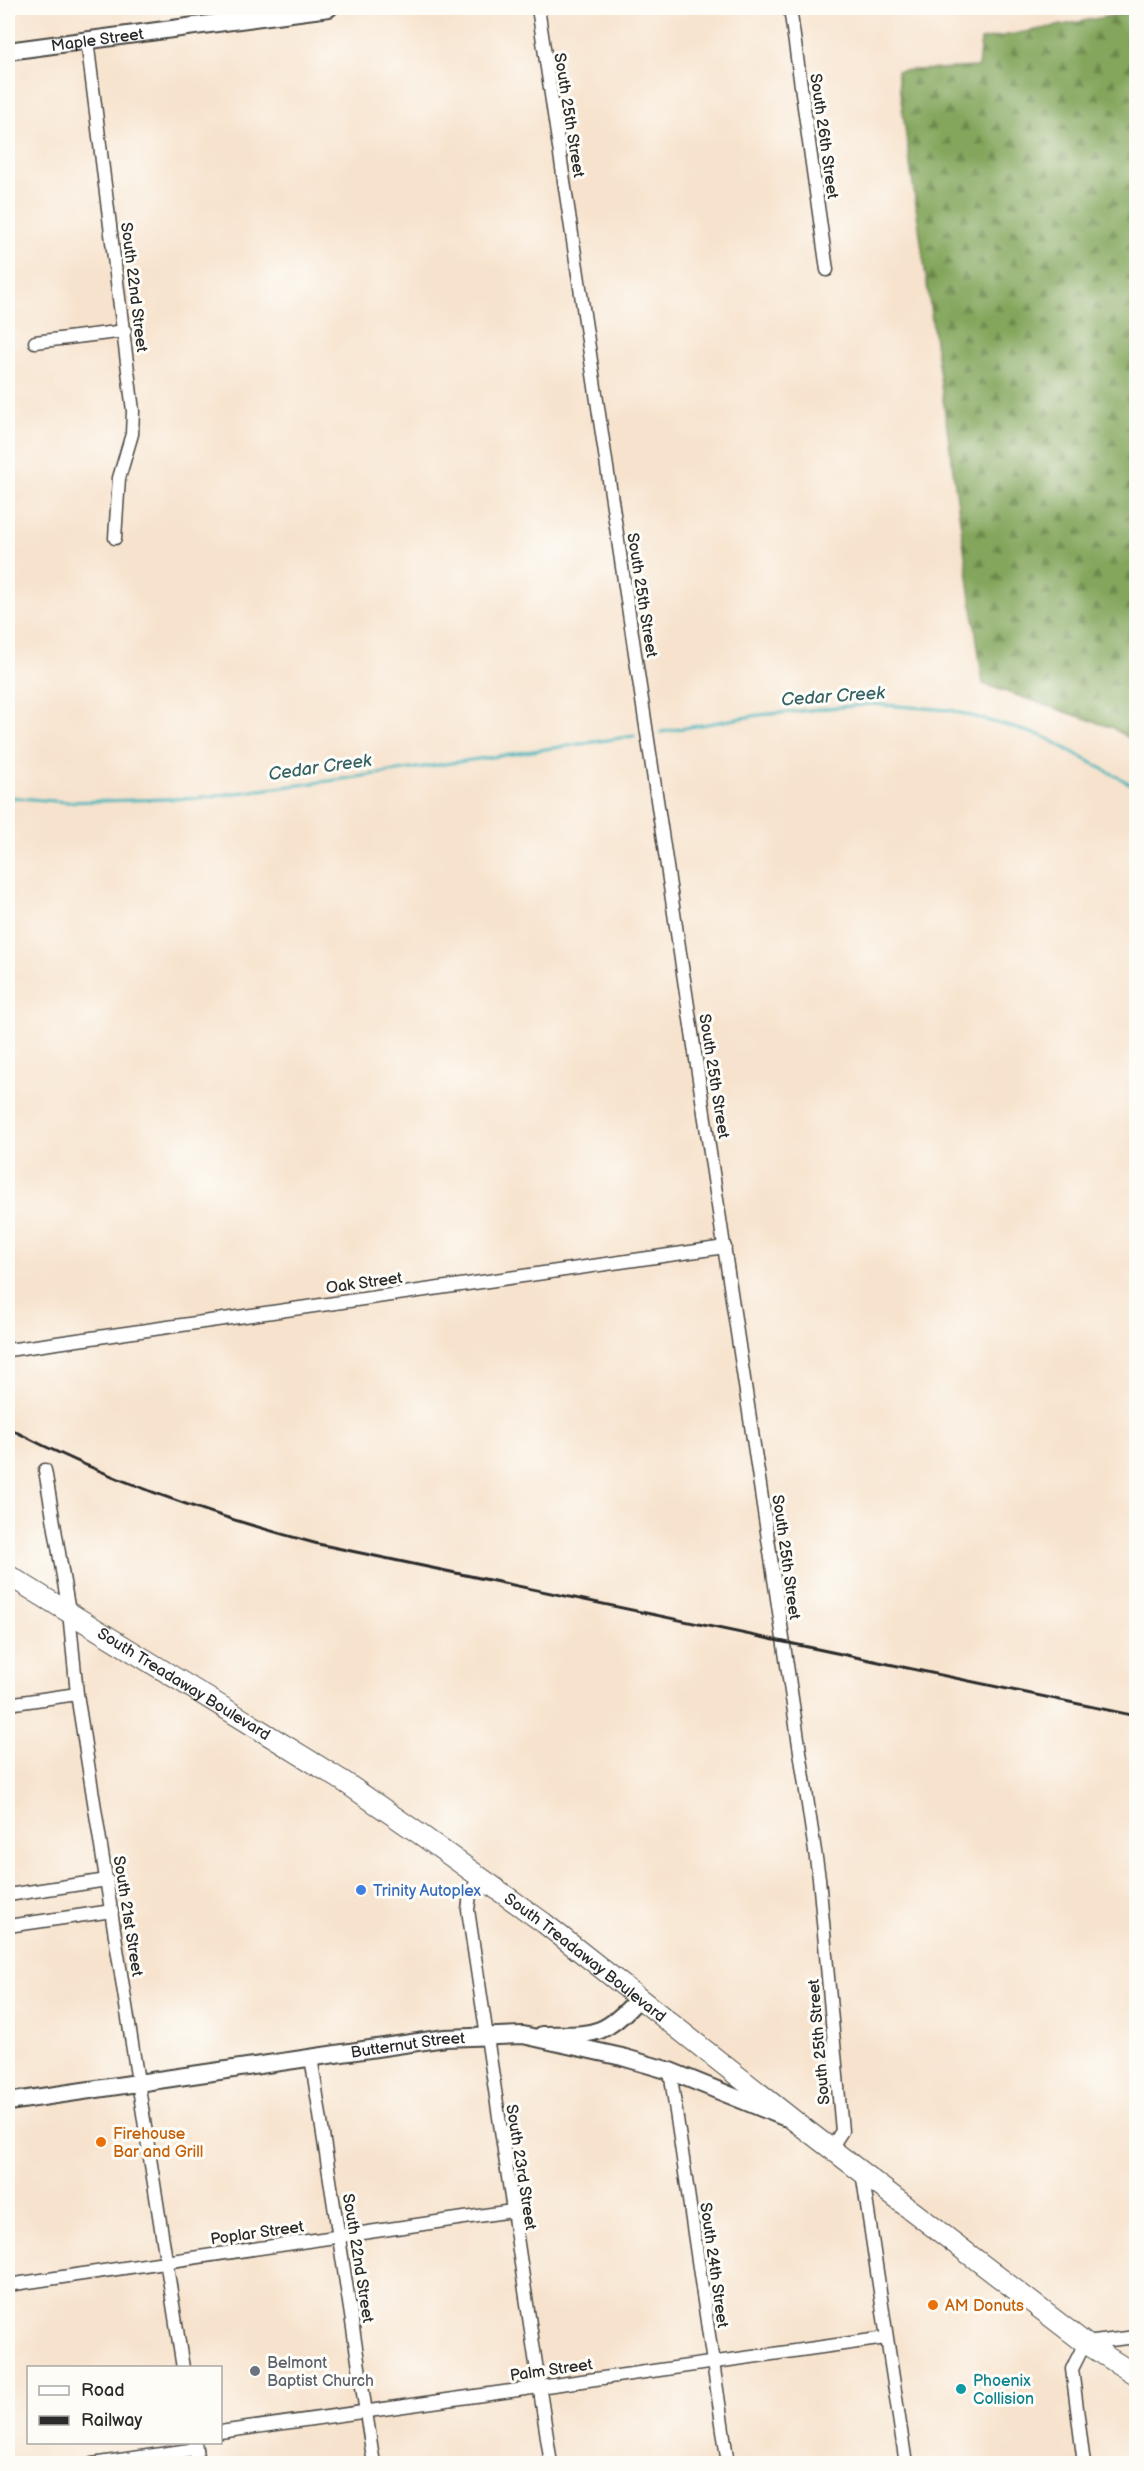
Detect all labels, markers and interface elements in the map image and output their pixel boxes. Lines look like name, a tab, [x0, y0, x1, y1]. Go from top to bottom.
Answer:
street label: Maple Street	[50, 25, 145, 56]
street label: South 25th Street	[549, 52, 588, 179]
street label: South 26th Street	[805, 72, 842, 200]
street label: South 22nd Street	[116, 221, 151, 353]
street label: South 25th Street	[622, 532, 661, 659]
water label: Cedar Creek	[780, 682, 887, 711]
water label: Cedar Creek	[267, 750, 374, 785]
street label: South 25th Street	[694, 1013, 733, 1140]
street label: Oak Street	[325, 1269, 404, 1298]
street label: South 25th Street	[767, 1494, 804, 1621]
street label: South Treadaway Boulevard	[94, 1624, 273, 1745]
street label: South 21st Street	[109, 1855, 146, 1978]
place label: Trinity Autoplex	[373, 1882, 482, 1901]
marker: Trinity Autoplex	[354, 1883, 368, 1897]
street label: South Treadaway Boulevard	[500, 1890, 669, 2027]
street label: South 25th Street	[805, 1978, 834, 2105]
street label: Butternut Street	[350, 2029, 465, 2063]
street label: South 23rd Street	[501, 2103, 540, 2232]
place label: Firehouse Bar and Grill	[113, 2125, 203, 2162]
marker: Firehouse Bar and Grill	[94, 2135, 108, 2149]
street label: South 22nd Street	[338, 2192, 377, 2324]
street label: South 24th Street	[695, 2201, 732, 2329]
street label: Poplar Street	[209, 2218, 305, 2249]
place label: AM Donuts	[945, 2297, 1024, 2316]
marker: AM Donuts	[926, 2298, 940, 2312]
place label: Belmont Baptist Church	[267, 2354, 374, 2391]
street label: Palm Street	[509, 2355, 594, 2386]
marker: Belmont Baptist Church	[248, 2364, 262, 2378]
legend	[27, 2366, 222, 2444]
place label: Phoenix Collision	[973, 2372, 1034, 2409]
text: Road	[81, 2380, 125, 2401]
marker: Phoenix Collision	[954, 2382, 968, 2396]
text: Railway	[81, 2410, 143, 2431]

